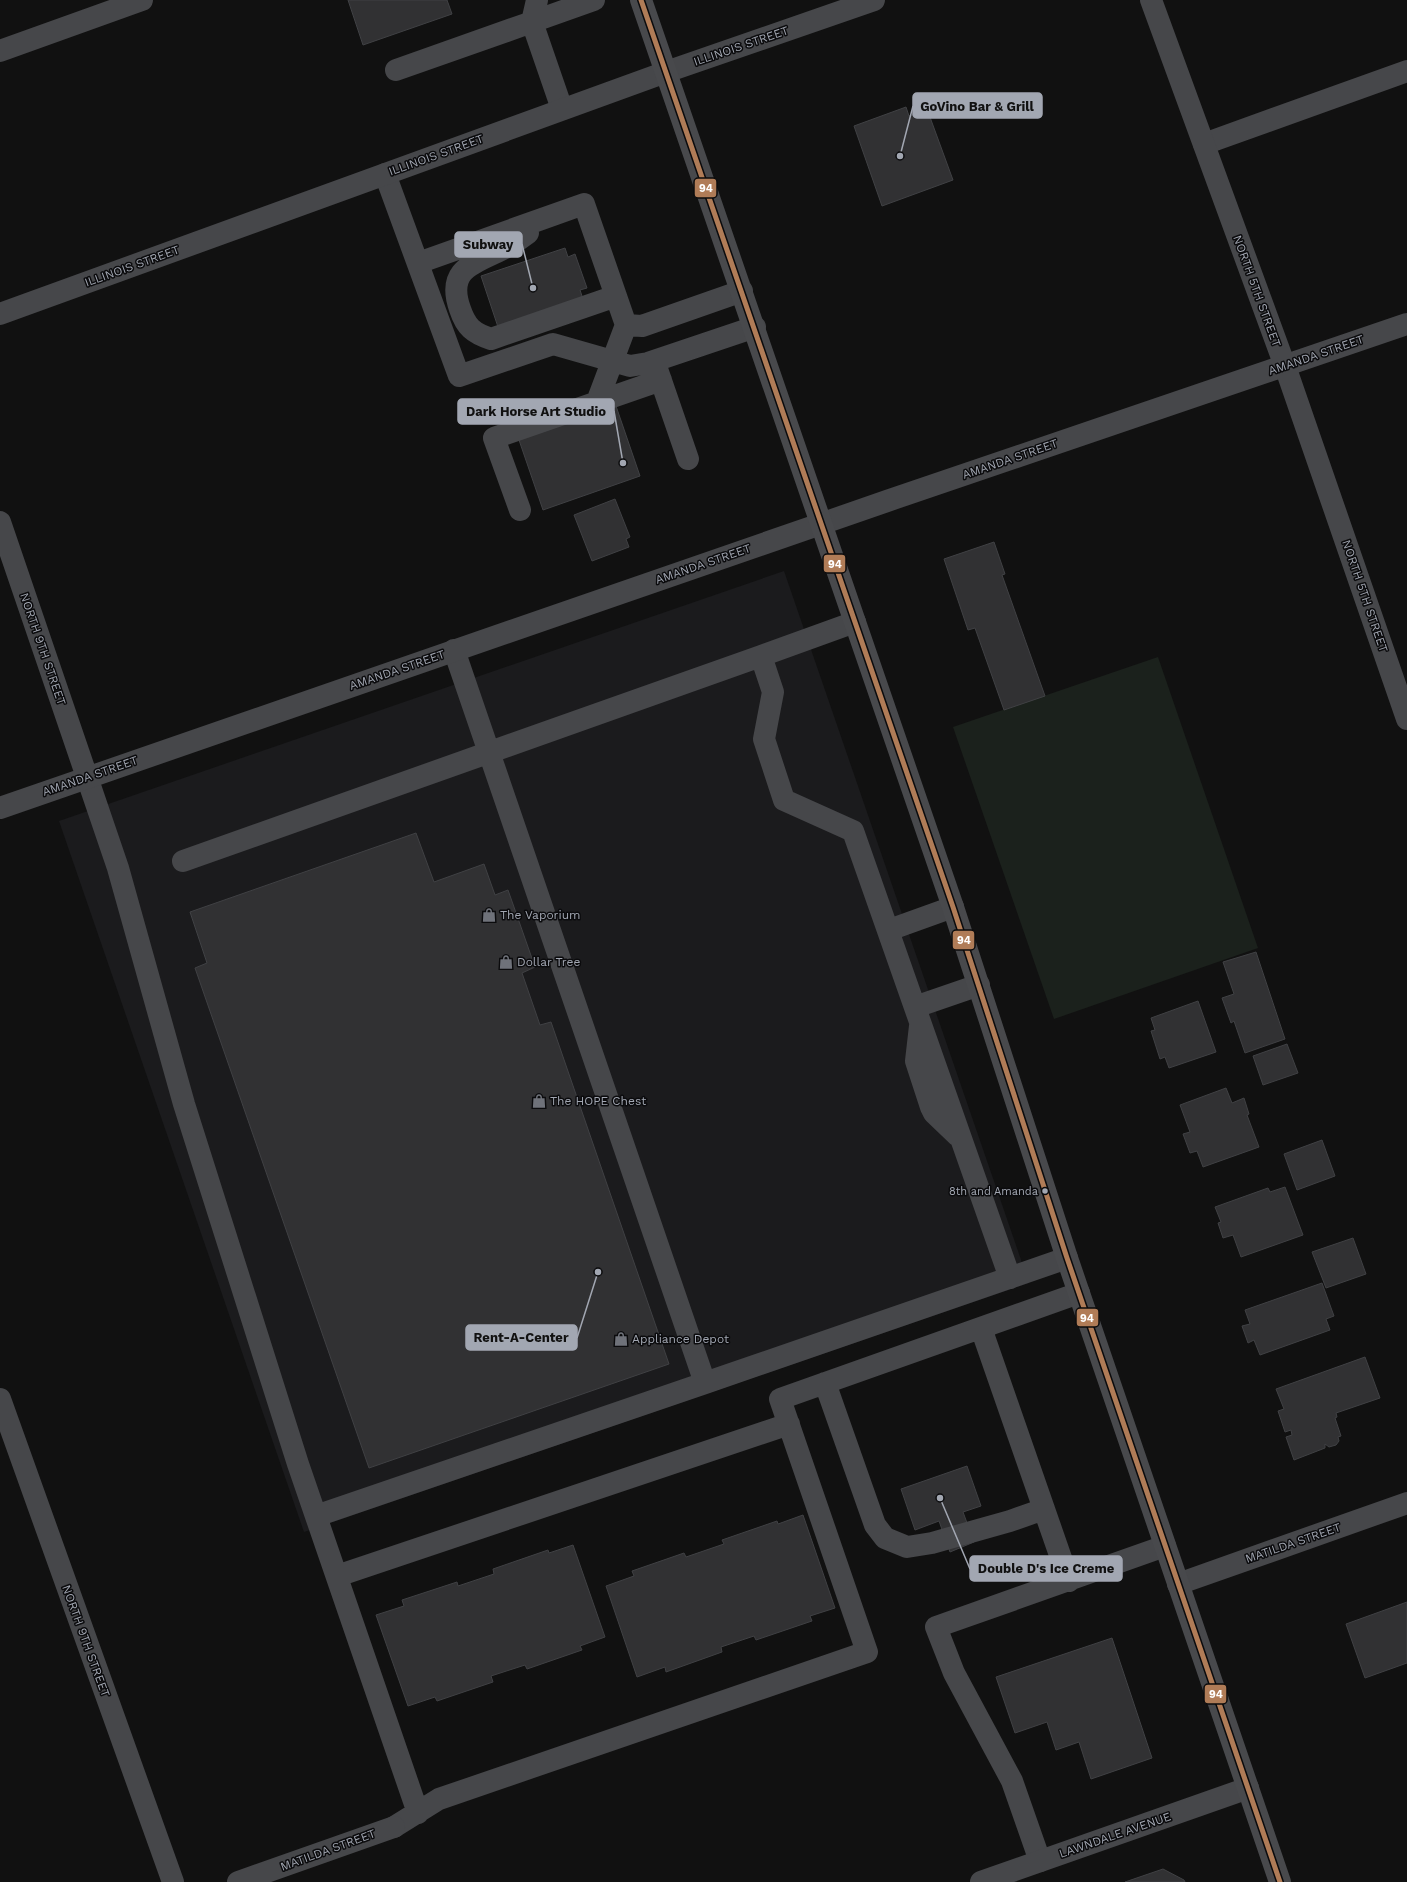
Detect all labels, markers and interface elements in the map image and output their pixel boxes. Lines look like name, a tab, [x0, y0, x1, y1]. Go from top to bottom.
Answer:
street label: ILLINOIS STREET	[692, 23, 790, 69]
callout: GoVino Bar & Grill	[913, 93, 1042, 118]
text: GoVino Bar & Grill	[920, 99, 1035, 114]
street label: ILLINOIS STREET	[387, 131, 485, 179]
line badge: 94	[694, 178, 717, 198]
text: 94	[699, 182, 713, 195]
callout: Subway	[455, 232, 522, 257]
street label: NORTH 5TH STREET	[1230, 233, 1284, 349]
text: Subway	[463, 237, 514, 252]
street label: ILLINOIS STREET	[83, 242, 181, 290]
street label: AMANDA STREET	[1266, 332, 1366, 378]
callout: Dark Horse Art Studio	[458, 399, 614, 424]
text: Dark Horse Art Studio	[466, 404, 606, 419]
street label: AMANDA STREET	[960, 436, 1060, 482]
street label: NORTH 5TH STREET	[1339, 538, 1391, 654]
street label: AMANDA STREET	[653, 541, 753, 587]
line badge: 94	[823, 554, 846, 573]
text: 94	[828, 558, 842, 571]
street label: NORTH 9TH STREET	[17, 591, 69, 707]
street label: AMANDA STREET	[347, 647, 447, 693]
street label: AMANDA STREET	[40, 753, 140, 799]
shop icon: The Vaporium	[481, 907, 497, 923]
place label: The Vaporium	[500, 908, 581, 922]
line badge: 94	[952, 930, 975, 950]
text: 94	[957, 934, 971, 947]
shop icon: Dollar Tree	[498, 954, 514, 970]
place label: Dollar Tree	[517, 955, 580, 969]
shop icon: The HOPE Chest	[531, 1093, 547, 1109]
place label: The HOPE Chest	[550, 1094, 646, 1108]
place label: 8th and Amanda	[949, 1185, 1038, 1198]
marker: 8th and Amanda	[1040, 1186, 1050, 1196]
line badge: 94	[1076, 1308, 1099, 1327]
text: 94	[1080, 1312, 1094, 1325]
callout: Rent-A-Center	[466, 1325, 577, 1350]
text: Rent-A-Center	[473, 1330, 569, 1345]
shop icon: Appliance Depot	[613, 1331, 629, 1347]
place label: Appliance Depot	[632, 1332, 729, 1346]
street label: MATILDA STREET	[1243, 1520, 1343, 1566]
callout: Double D's Ice Creme	[970, 1556, 1122, 1581]
text: Double D's Ice Creme	[978, 1561, 1115, 1576]
street label: NORTH 9TH STREET	[59, 1583, 113, 1699]
line badge: 94	[1204, 1684, 1227, 1704]
text: 94	[1209, 1688, 1223, 1701]
street label: LAWNDALE AVENUE	[1057, 1809, 1173, 1861]
street label: MATILDA STREET	[279, 1826, 377, 1874]

